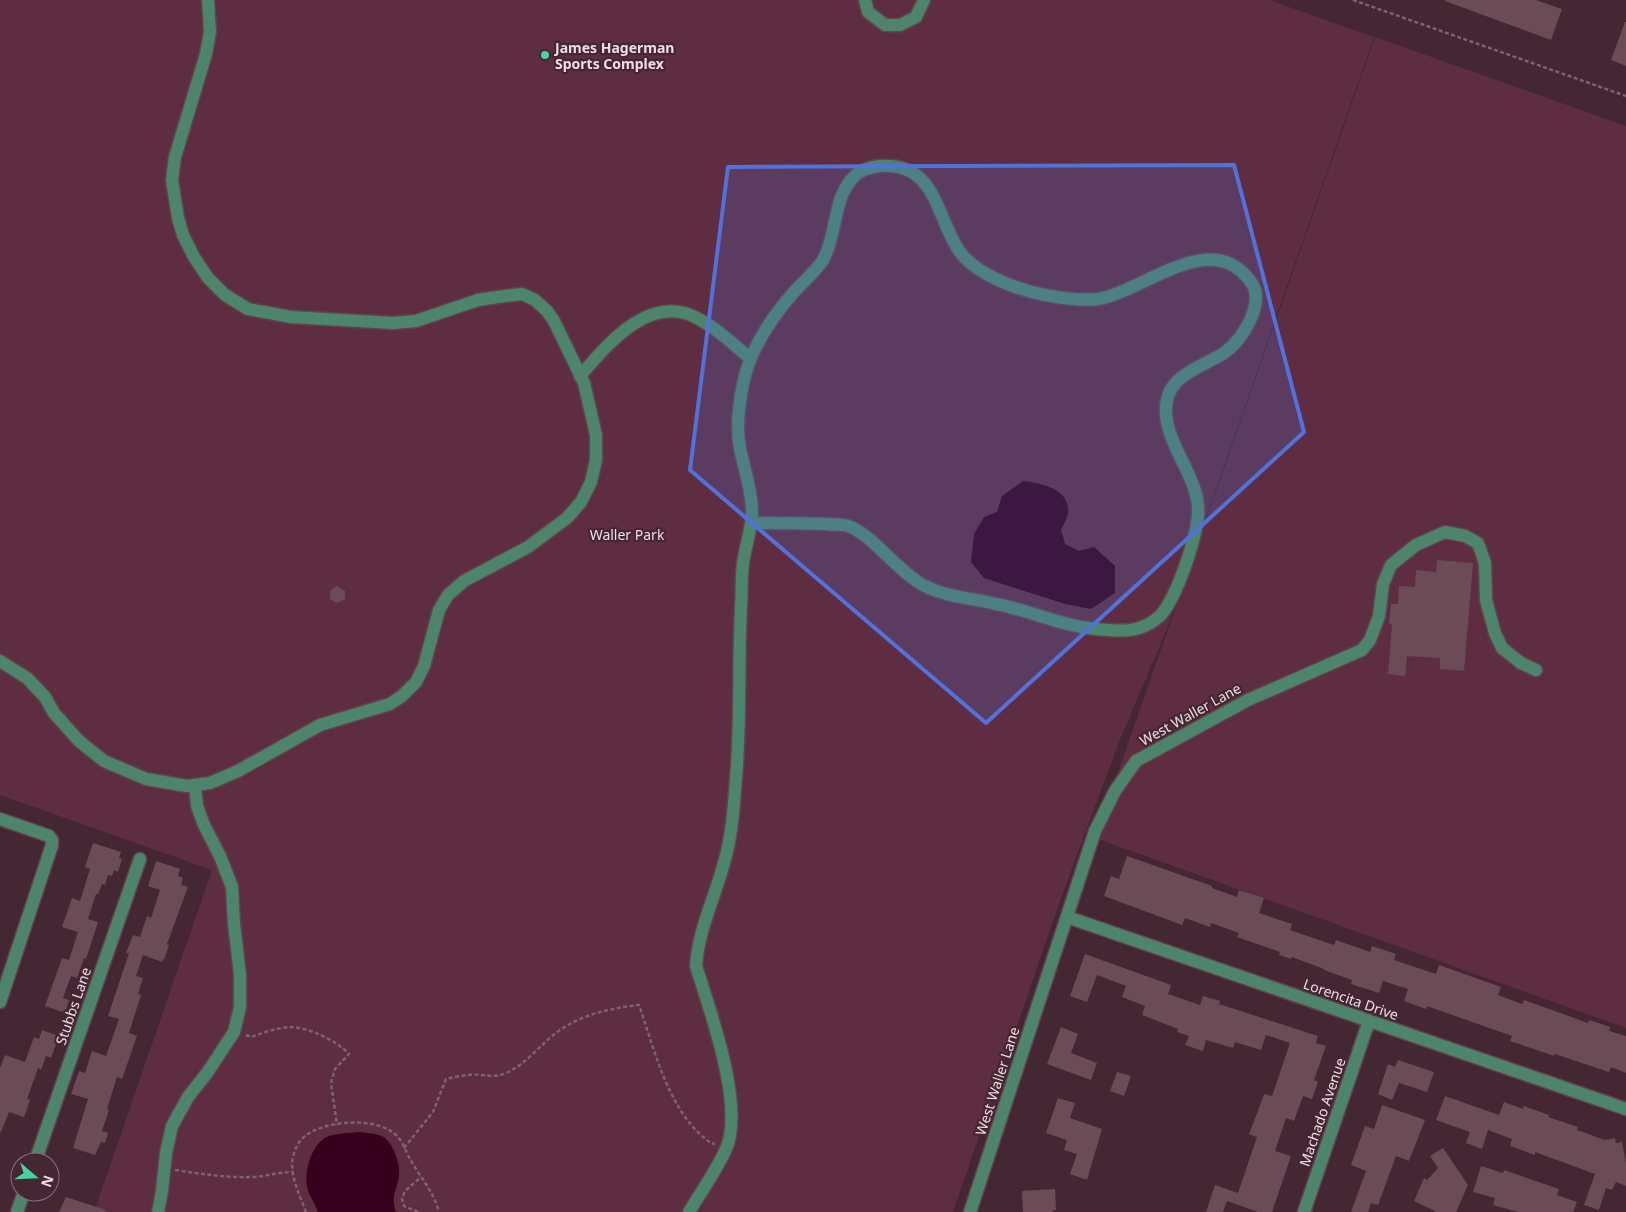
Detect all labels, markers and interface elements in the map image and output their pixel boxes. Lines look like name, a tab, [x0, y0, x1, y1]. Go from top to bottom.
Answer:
place label: James Hagerman Sports Complex	[553, 38, 674, 73]
marker: James Hagerman Sports Complex	[539, 49, 551, 61]
park label: Waller Park	[590, 525, 665, 544]
street label: West Waller Lane	[1136, 678, 1244, 750]
street label: Stubbs Lane	[51, 965, 95, 1047]
street label: Lorencita Drive	[1301, 974, 1401, 1024]
street label: West Waller Lane	[971, 1024, 1024, 1138]
street label: Machado Avenue	[1295, 1055, 1350, 1169]
north arrow	[10, 1152, 60, 1202]
text: N	[37, 1173, 59, 1190]

